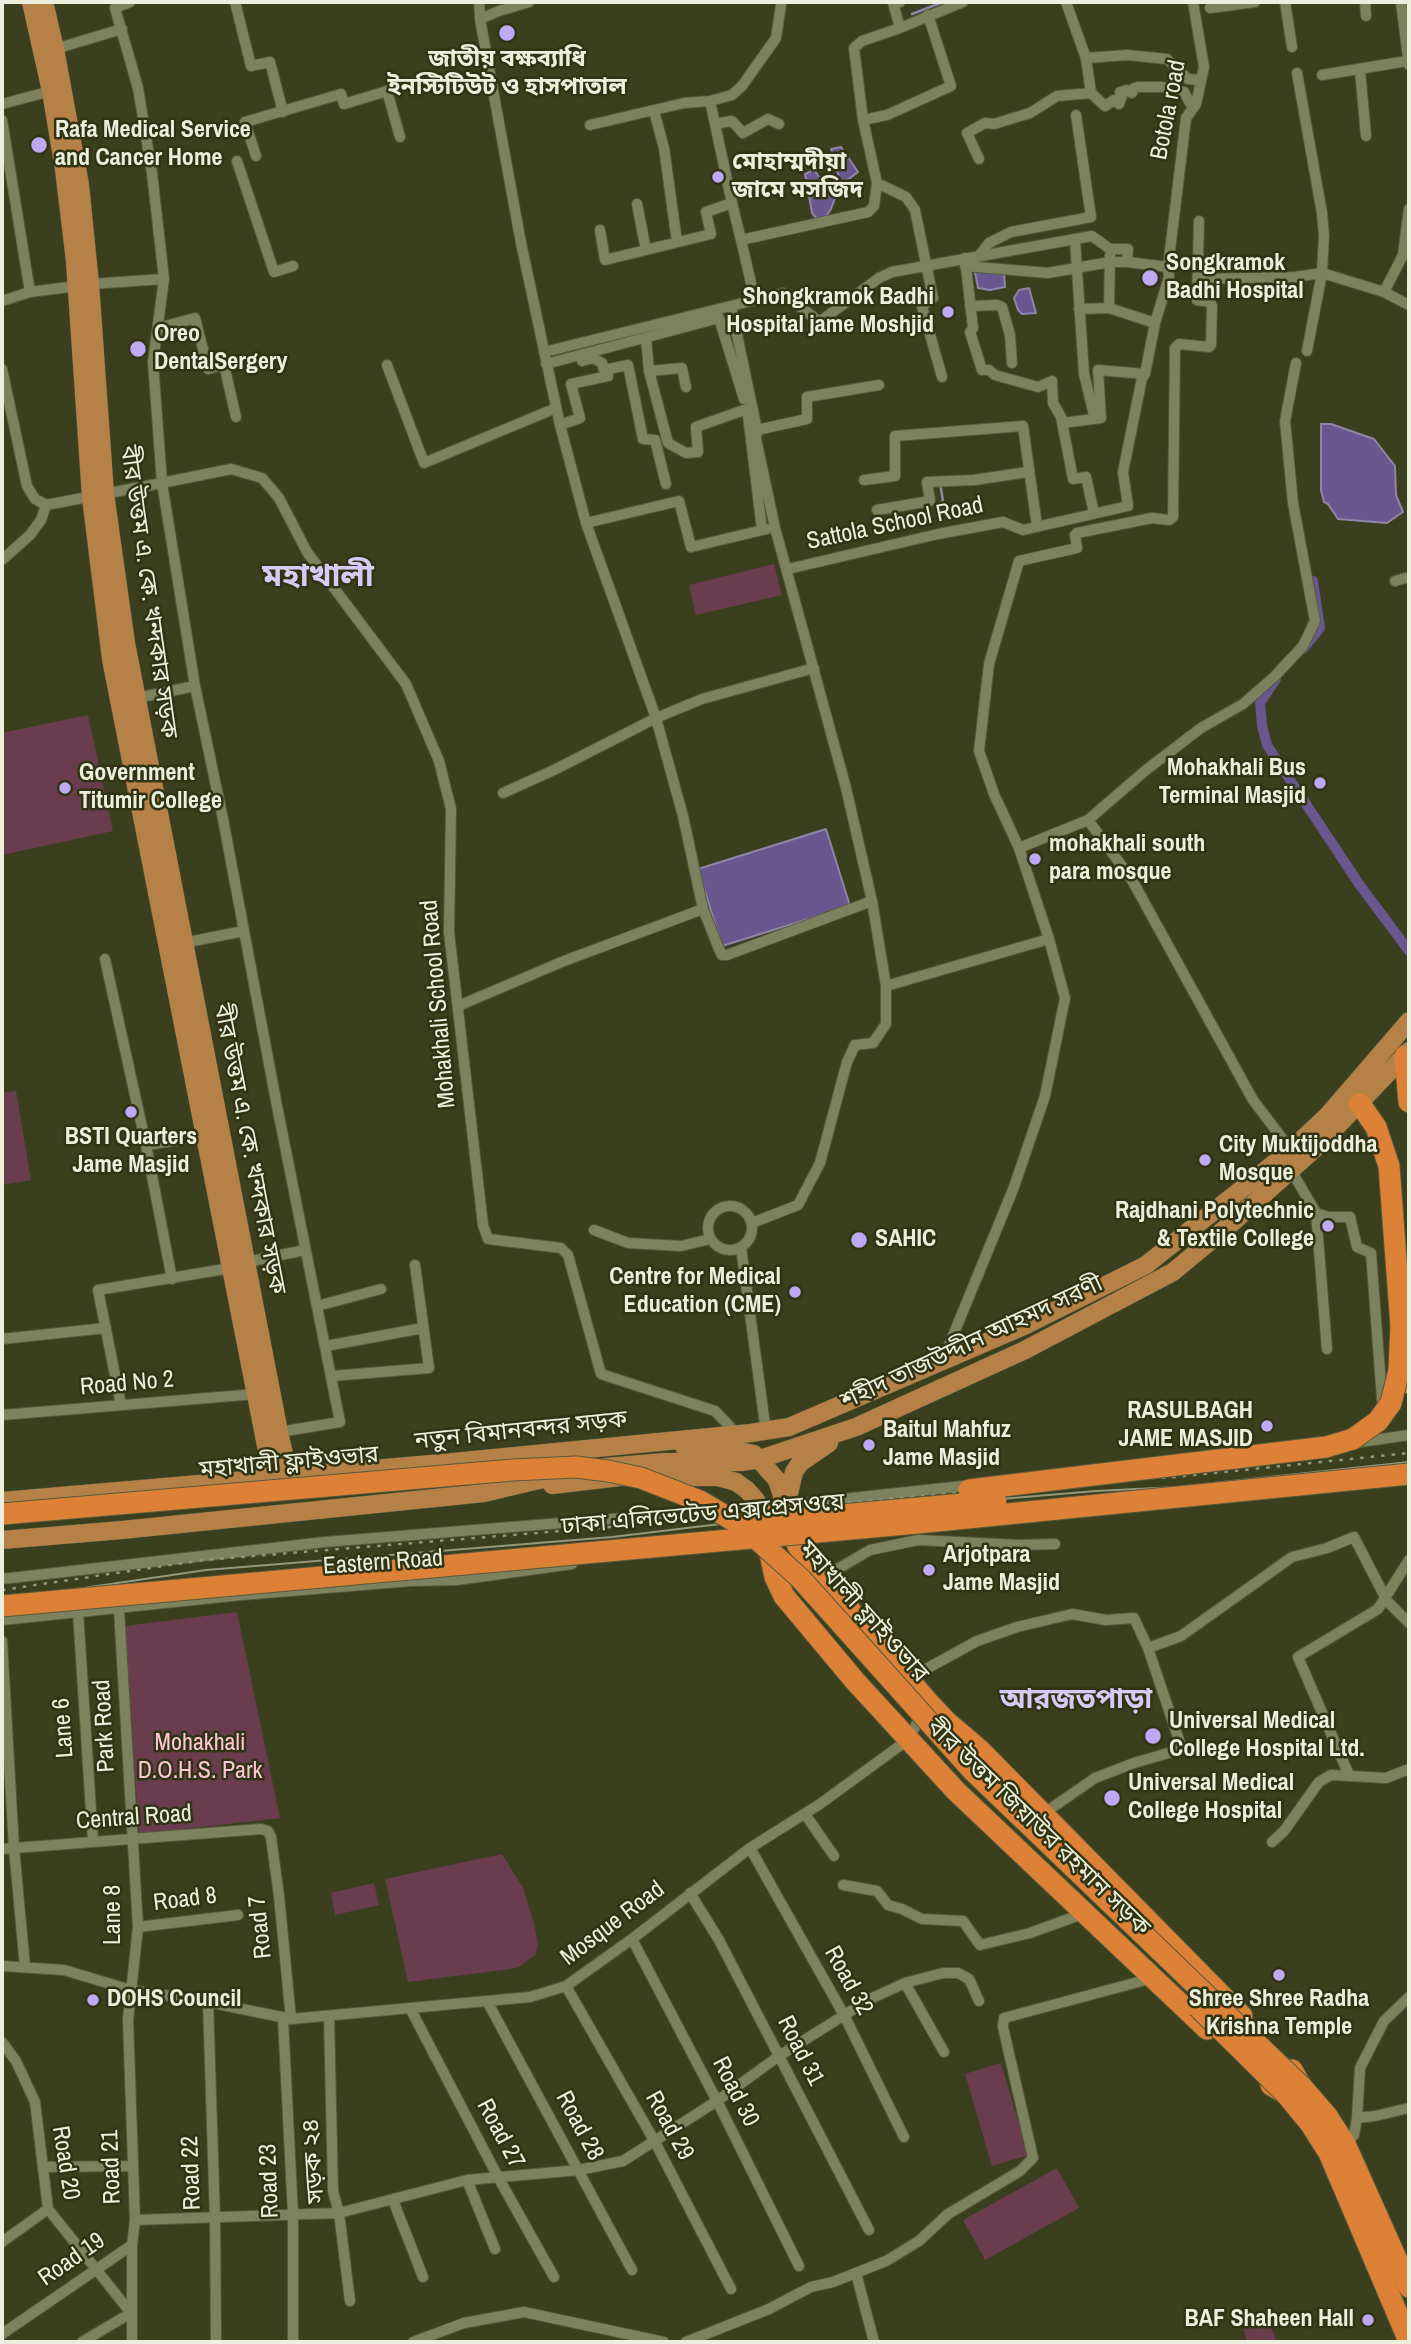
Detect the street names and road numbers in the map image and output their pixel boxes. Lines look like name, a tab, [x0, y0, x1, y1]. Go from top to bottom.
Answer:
street label: Botola road	[1145, 58, 1193, 162]
street label: বীর উত্তম এ. কে. খন্দকার সড়ক	[113, 444, 183, 740]
street label: Sattola School Road	[804, 491, 986, 557]
street label: Mohakhali School Road	[416, 899, 462, 1109]
street label: বীর উত্তম এ. কে. খন্দকার সড়ক	[207, 1001, 291, 1297]
street label: শহীদ তাজউদ্দীন আহমদ সরণী	[836, 1270, 1108, 1416]
street label: Road No 2	[79, 1366, 175, 1402]
street label: নতুন বিমানবন্দর সড়ক	[413, 1406, 629, 1456]
street label: মহাখালী ফ্লাইওভার	[198, 1441, 380, 1485]
street label: ঢাকা এলিভেটেড এক্সপ্রেসওয়ে	[560, 1488, 846, 1542]
street label: মহাখালী ফ্লাইওভার	[792, 1535, 934, 1689]
street label: Eastern Road	[322, 1544, 444, 1582]
street label: Park Road	[88, 1679, 122, 1773]
street label: Lane 6	[48, 1697, 80, 1759]
street label: বীর উত্তম জিয়াউর রহমান সড়ক	[920, 1714, 1156, 1942]
street label: Central Road	[75, 1800, 193, 1836]
street label: Mosque Road	[555, 1876, 671, 1972]
street label: Road 8	[152, 1882, 218, 1918]
street label: Lane 8	[100, 1885, 128, 1945]
street label: Road 7	[243, 1894, 279, 1960]
street label: Road 32	[817, 1941, 879, 2021]
street label: Road 31	[770, 2011, 830, 2091]
street label: Road 30	[705, 2052, 765, 2132]
street label: Road 28	[549, 2086, 609, 2166]
street label: Road 29	[638, 2086, 700, 2166]
street label: Road 27	[470, 2094, 530, 2174]
street label: সড়ক ২৪	[297, 2117, 331, 2205]
street label: Road 20	[45, 2124, 85, 2202]
street label: Road 21	[96, 2129, 128, 2205]
street label: Road 22	[176, 2135, 208, 2211]
street label: Road 23	[254, 2143, 286, 2219]
street label: Road 19	[33, 2227, 111, 2293]

